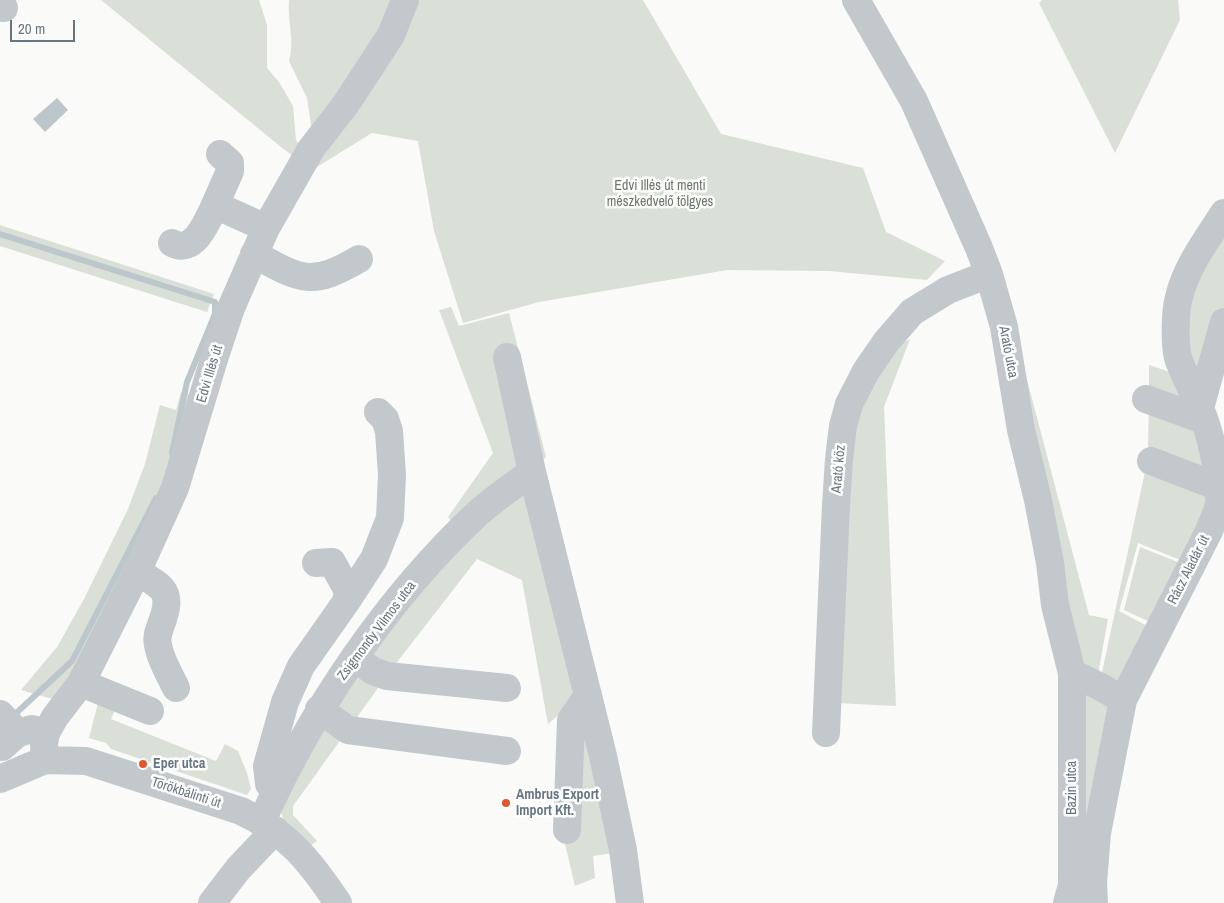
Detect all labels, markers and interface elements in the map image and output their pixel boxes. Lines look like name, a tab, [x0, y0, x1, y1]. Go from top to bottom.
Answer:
scale bar	[12, 10, 78, 42]
text: 20 m	[18, 18, 45, 39]
park label: Edvi Illés út menti mészkedvelő tölgyes	[607, 178, 713, 210]
street label: Arató utca	[995, 325, 1021, 379]
street label: Edvi Illés út	[193, 343, 227, 405]
street label: Arató köz	[829, 444, 849, 494]
street label: Rácz Aladár út	[1164, 533, 1214, 607]
street label: Zsigmondy Vilmos utca	[334, 578, 420, 684]
place label: Eper utca	[153, 756, 205, 772]
marker: Eper utca	[137, 758, 149, 770]
street label: Bazin utca	[1064, 761, 1080, 815]
street label: Törökbálinti út	[149, 774, 223, 812]
place label: Ambrus Export Import Kft.	[516, 787, 599, 820]
marker: Ambrus Export Import Kft.	[500, 797, 512, 809]

